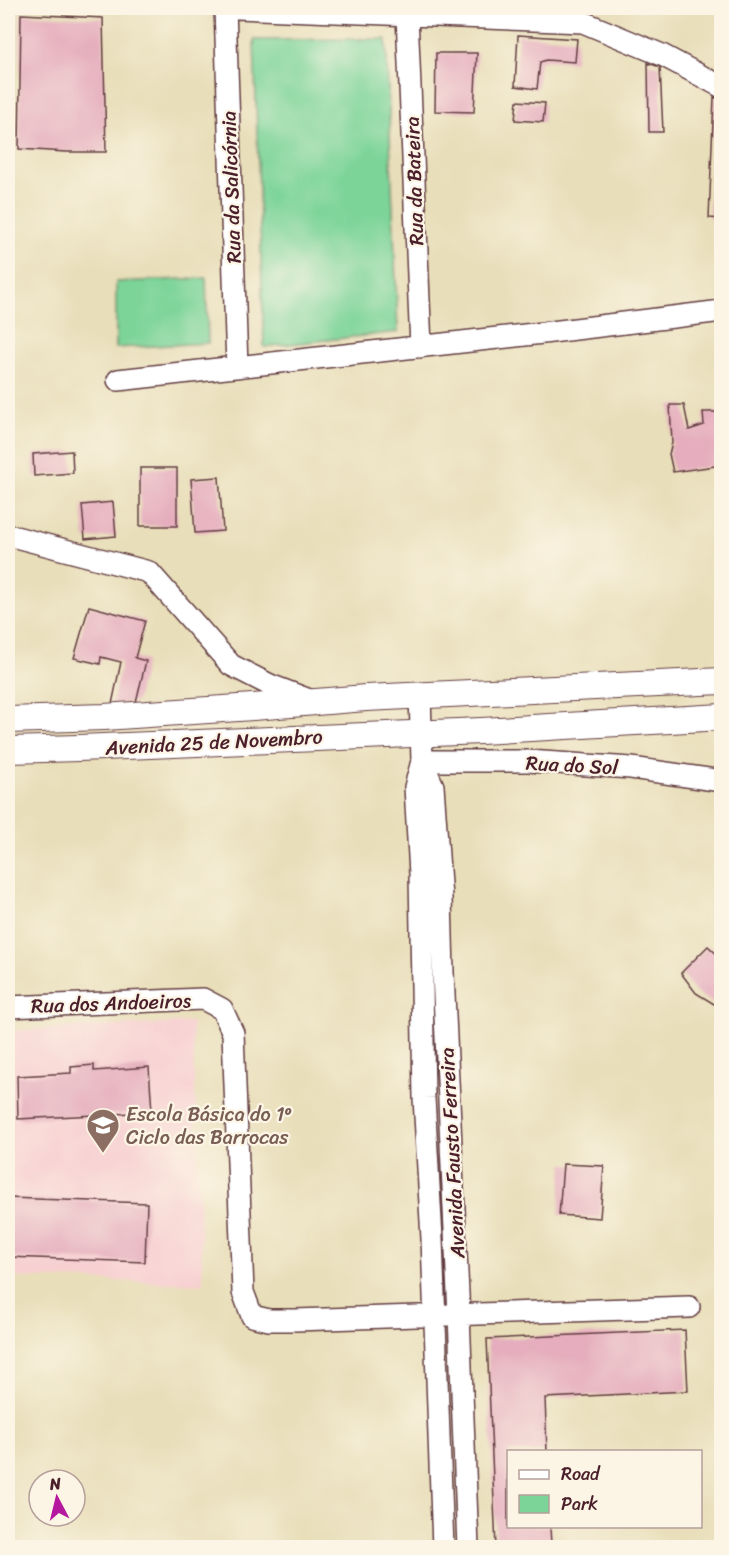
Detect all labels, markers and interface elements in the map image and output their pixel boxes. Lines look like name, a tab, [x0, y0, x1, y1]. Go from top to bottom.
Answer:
street label: Rua da Salicórnia	[211, 110, 252, 264]
street label: Rua da Bateira	[395, 116, 434, 246]
street label: Avenida 25 de Novembro	[104, 719, 324, 766]
street label: Rua do Sol	[525, 746, 620, 785]
street label: Rua dos Andoeiros	[30, 983, 192, 1024]
street label: Avenida Fausto Ferreira	[429, 1047, 476, 1260]
place label: Escola Básica do 1º Ciclo das Barrocas	[126, 1097, 292, 1155]
school or university icon: Escola Básica do 1º Ciclo das Barrocas	[85, 1107, 121, 1154]
legend	[507, 1450, 702, 1528]
text: Road	[561, 1458, 601, 1490]
north arrow	[27, 1468, 87, 1528]
text: N	[47, 1468, 63, 1499]
text: Park	[561, 1488, 598, 1520]

